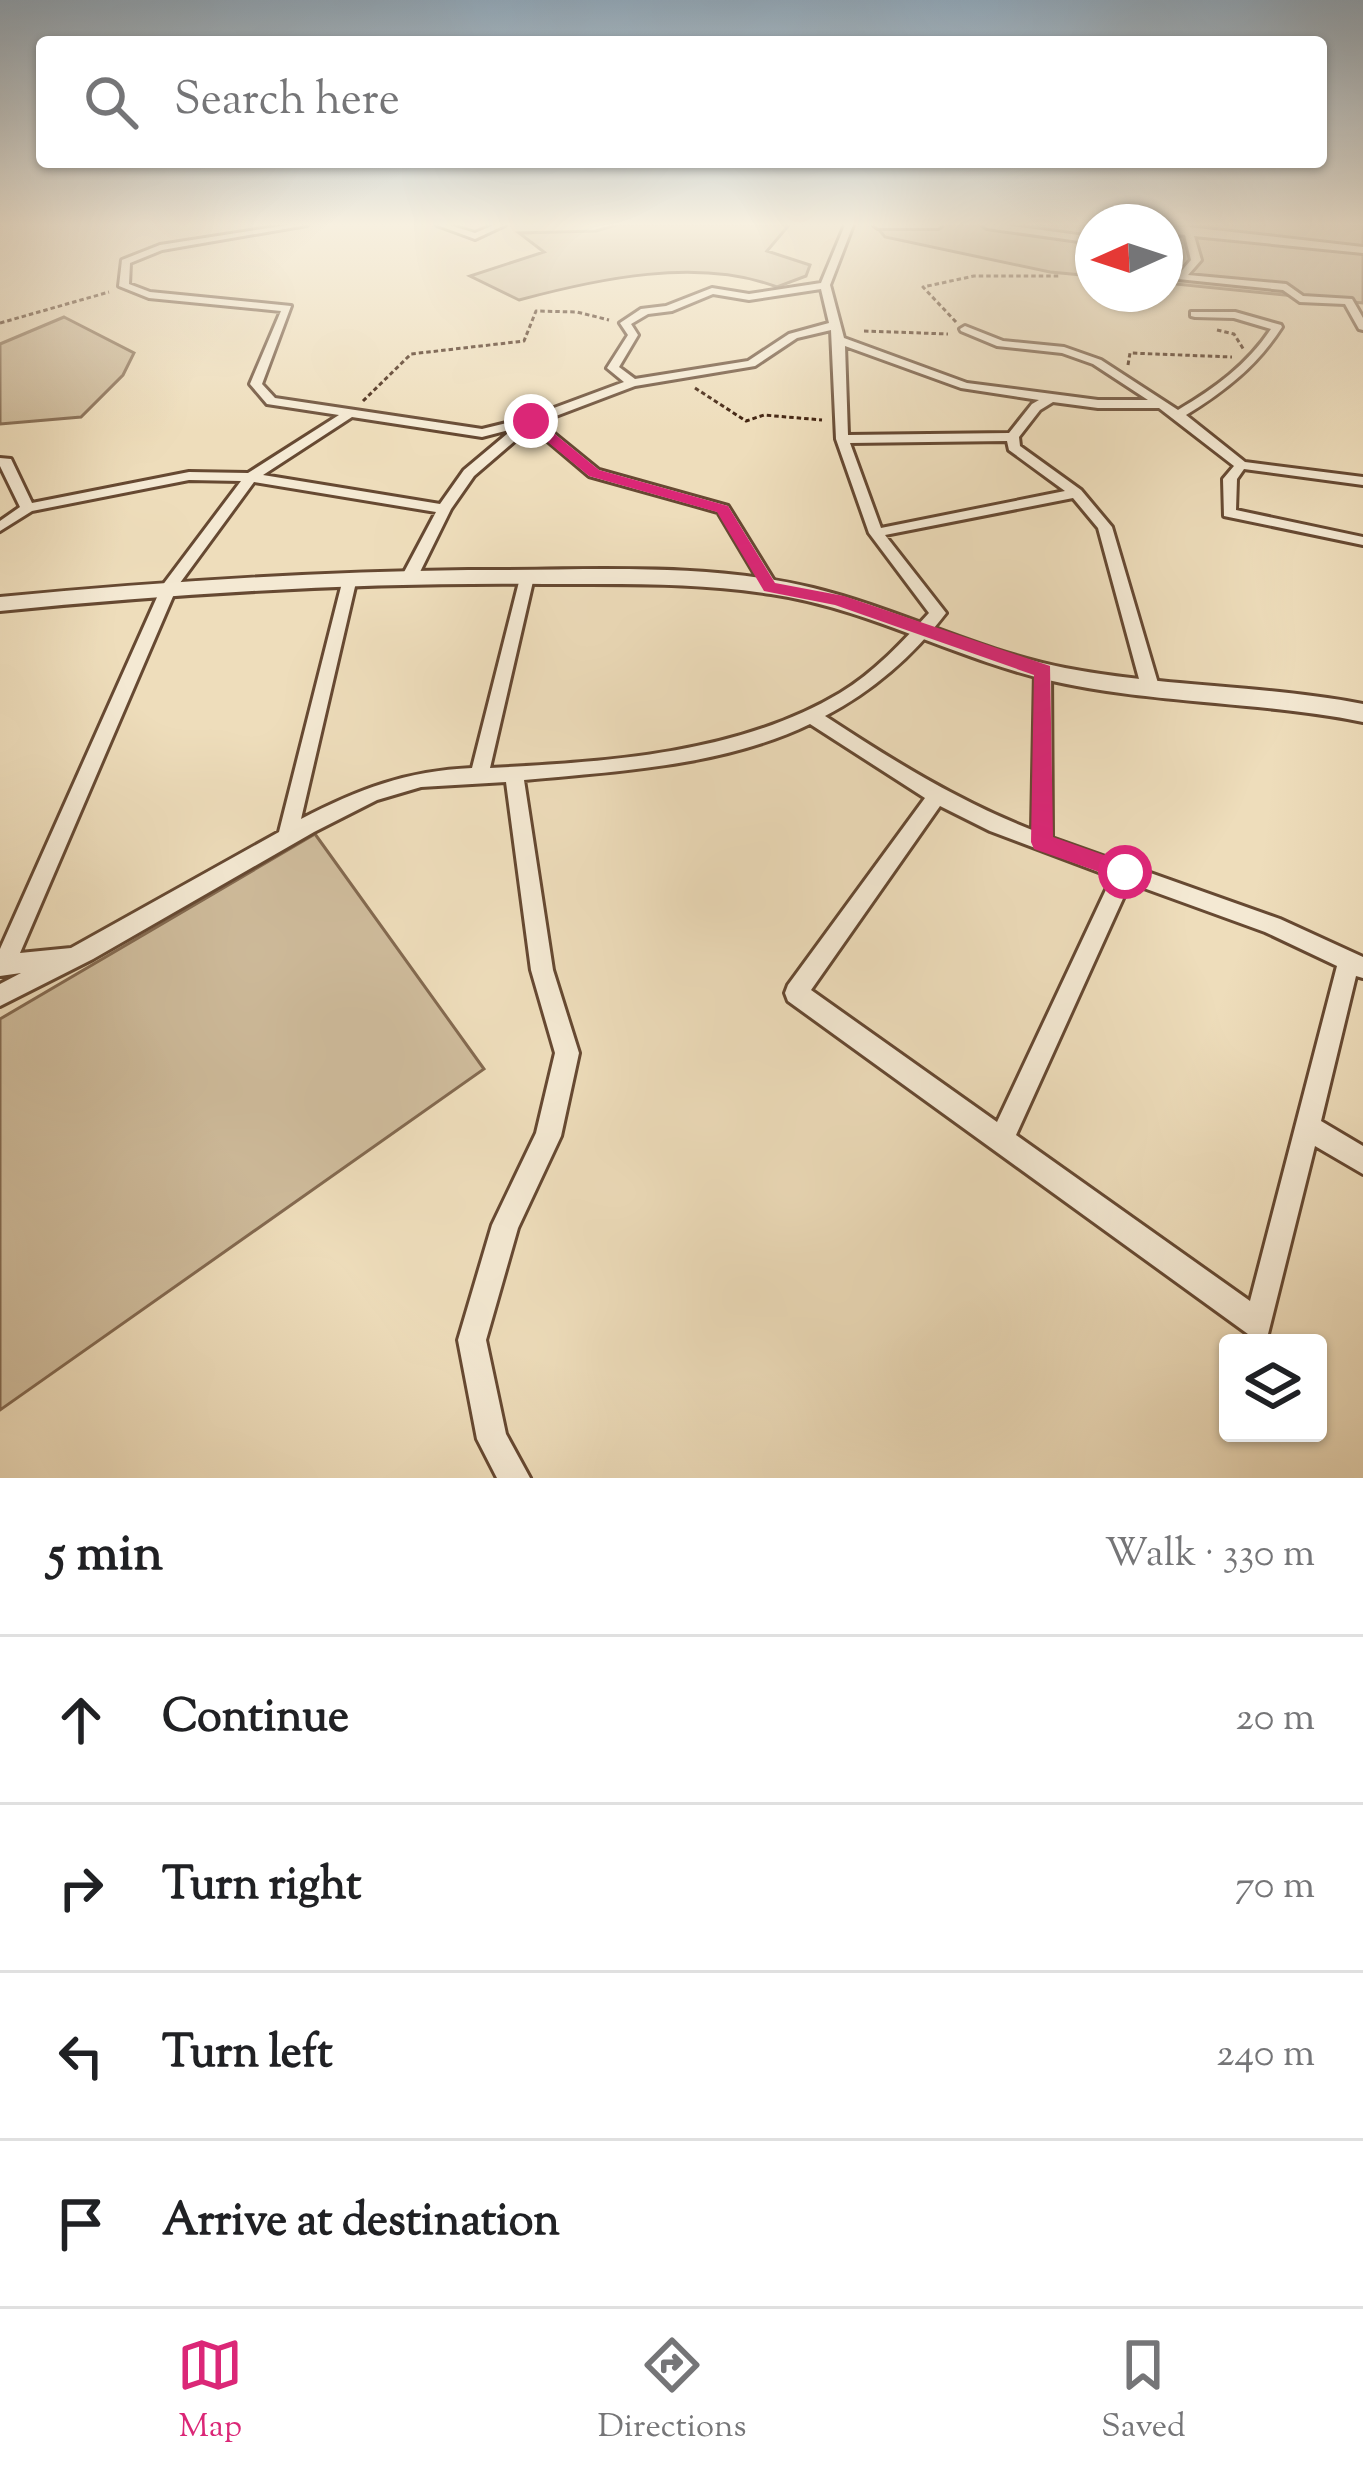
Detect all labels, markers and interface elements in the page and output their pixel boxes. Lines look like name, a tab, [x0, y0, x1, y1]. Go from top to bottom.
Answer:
search box	[36, 36, 1327, 168]
icon: search	[78, 69, 144, 135]
text: Search here	[174, 70, 400, 135]
north arrow	[1075, 204, 1183, 312]
route end	[504, 394, 558, 448]
route start	[1098, 845, 1152, 899]
map controls	[1219, 1334, 1327, 1442]
button: layers	[1219, 1334, 1327, 1442]
text: 5 min	[48, 1520, 163, 1593]
text: Walk · 330 m	[1105, 1528, 1315, 1584]
icon: ahead	[48, 1687, 114, 1753]
text: Continue	[162, 1687, 349, 1752]
text: 20 m	[1236, 1692, 1315, 1748]
icon: right	[48, 1855, 114, 1921]
text: Turn right	[162, 1855, 361, 1920]
text: 70 m	[1235, 1860, 1315, 1916]
icon: left	[48, 2023, 114, 2089]
text: Turn left	[162, 2023, 333, 2088]
text: 240 m	[1216, 2028, 1315, 2084]
icon: arrive	[48, 2191, 114, 2257]
text: Arrive at destination	[162, 2191, 560, 2256]
tab: Map	[177, 2332, 243, 2452]
tab: Directions	[598, 2332, 747, 2452]
tab: Saved	[1101, 2332, 1186, 2452]

